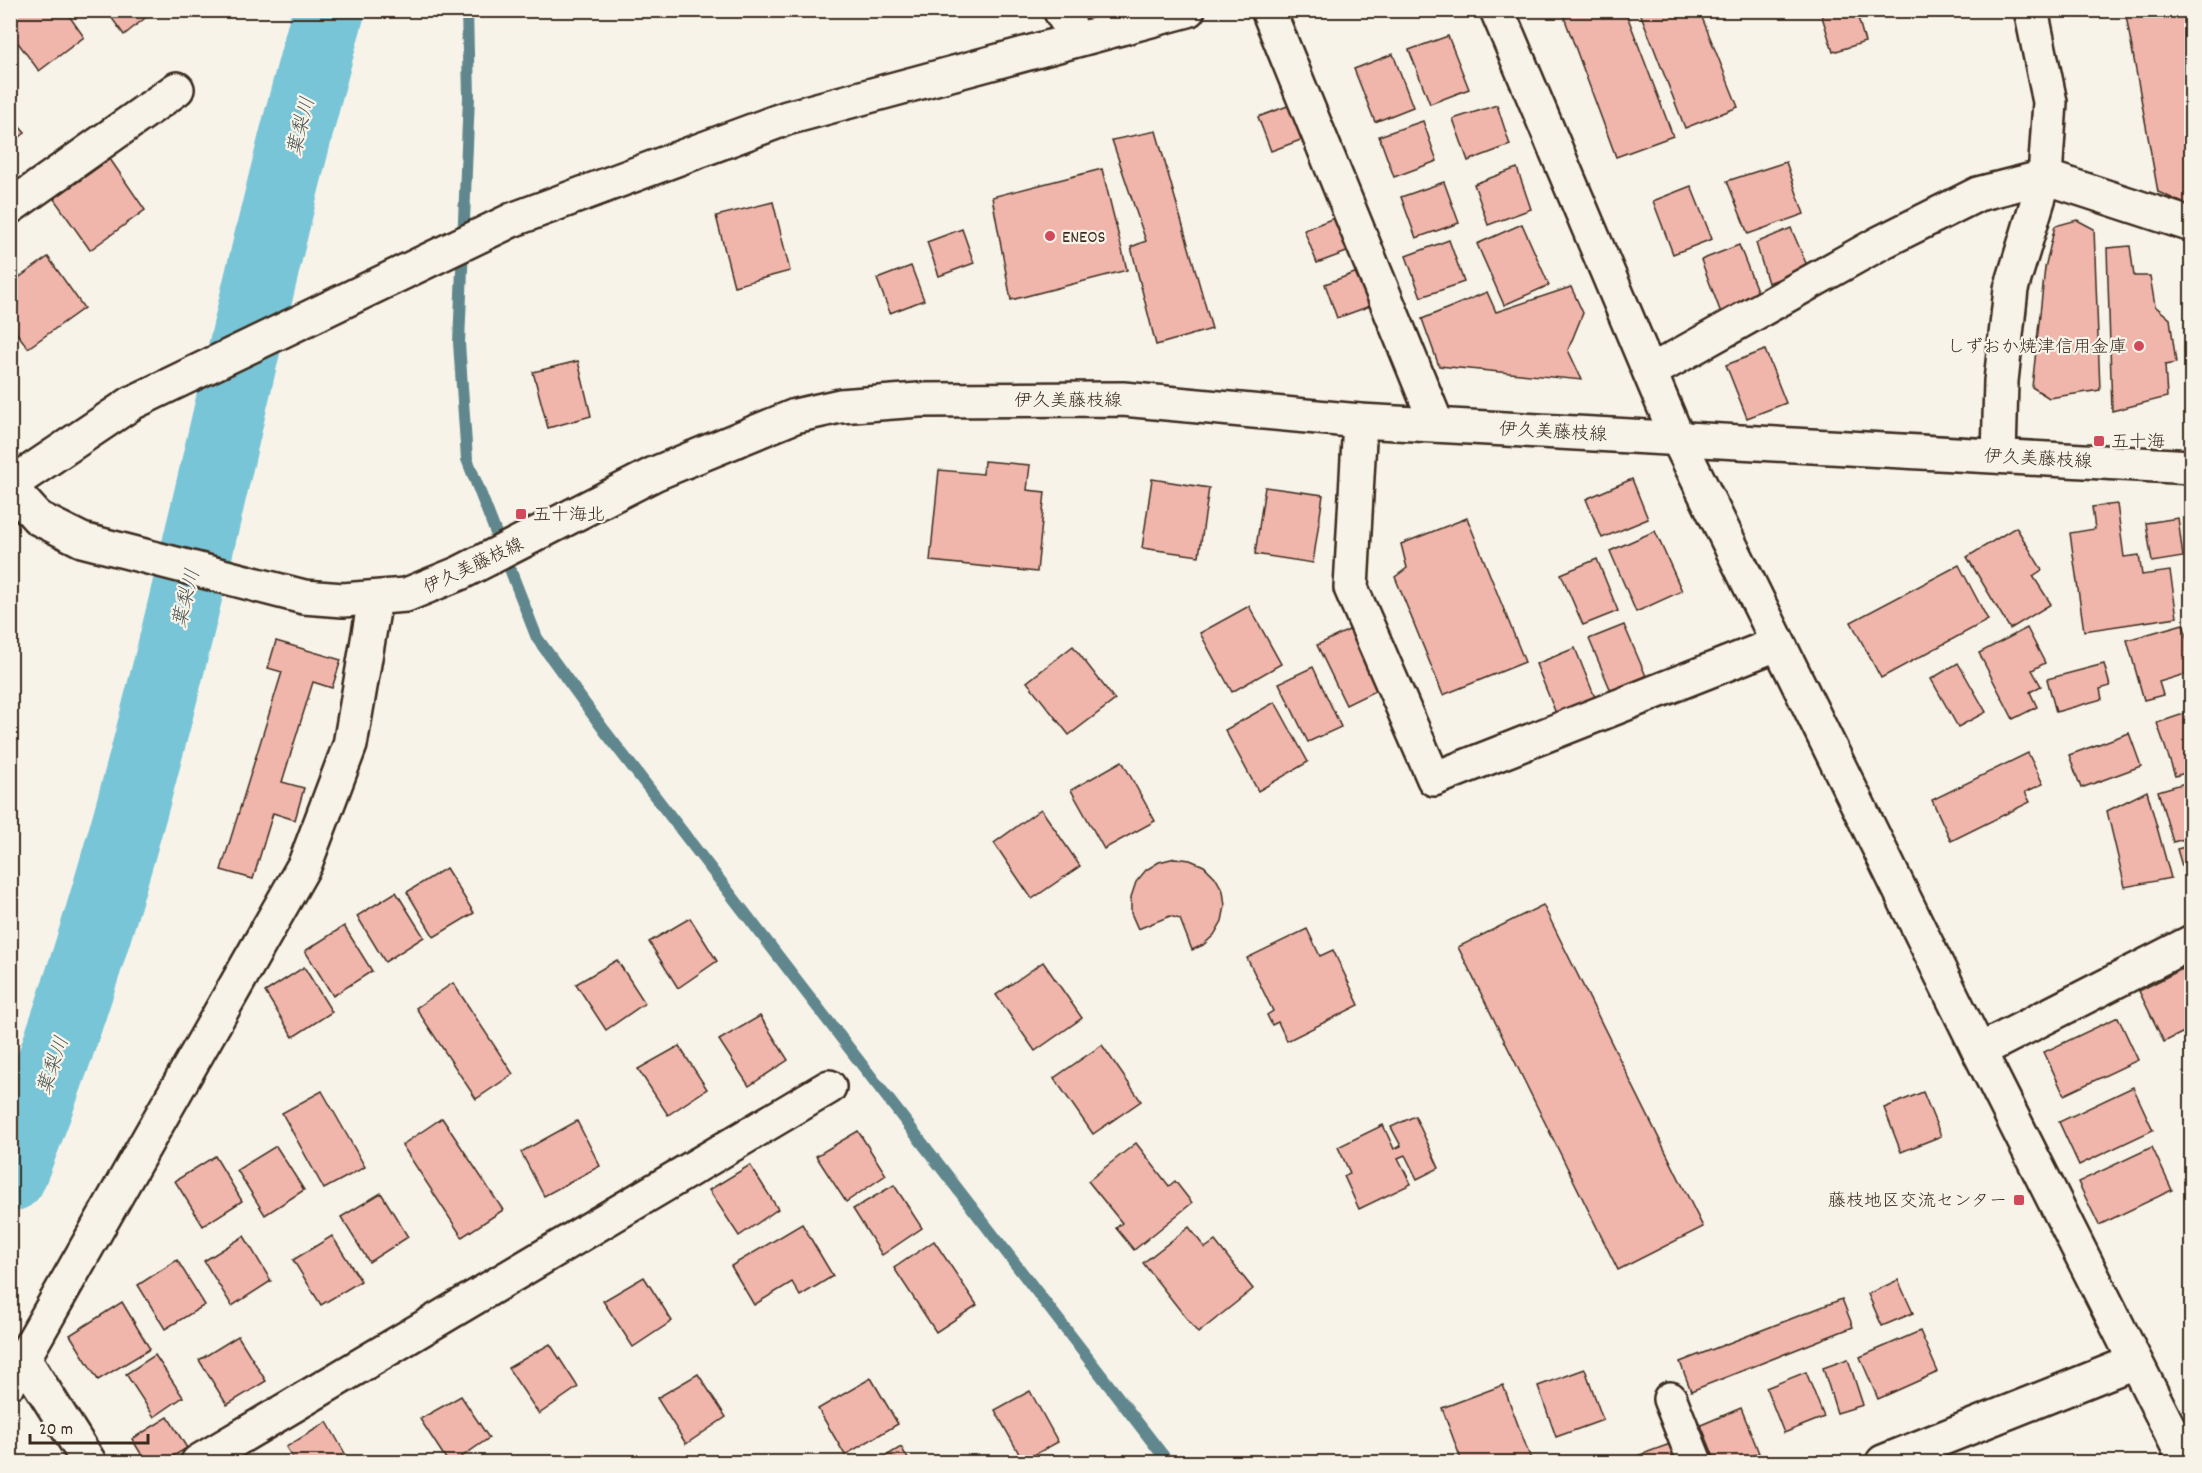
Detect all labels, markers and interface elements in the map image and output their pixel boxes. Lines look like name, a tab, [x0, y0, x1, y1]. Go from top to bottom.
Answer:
water label: 葉梨川	[282, 94, 324, 159]
place label: ENEOS	[1062, 226, 1106, 251]
marker: ENEOS	[1043, 229, 1057, 243]
place label: しずおか焼津信用金庫	[1947, 336, 2127, 361]
marker: しずおか焼津信用金庫	[2132, 339, 2146, 353]
street label: 伊久美藤枝線	[1014, 390, 1122, 415]
street label: 伊久美藤枝線	[1498, 418, 1607, 449]
place label: 五十海	[2111, 431, 2165, 456]
marker: 五十海	[2092, 434, 2106, 448]
street label: 伊久美藤枝線	[1983, 445, 2092, 476]
place label: 五十海北	[533, 504, 605, 529]
marker: 五十海北	[514, 507, 528, 521]
street label: 伊久美藤枝線	[420, 533, 528, 601]
water label: 葉梨川	[167, 566, 209, 631]
water label: 葉梨川	[32, 1033, 78, 1099]
place label: 藤枝地区交流センター	[1828, 1190, 2007, 1215]
marker: 藤枝地区交流センター	[2012, 1193, 2026, 1207]
scale bar	[30, 1407, 148, 1445]
text: 20 m	[39, 1418, 73, 1443]

